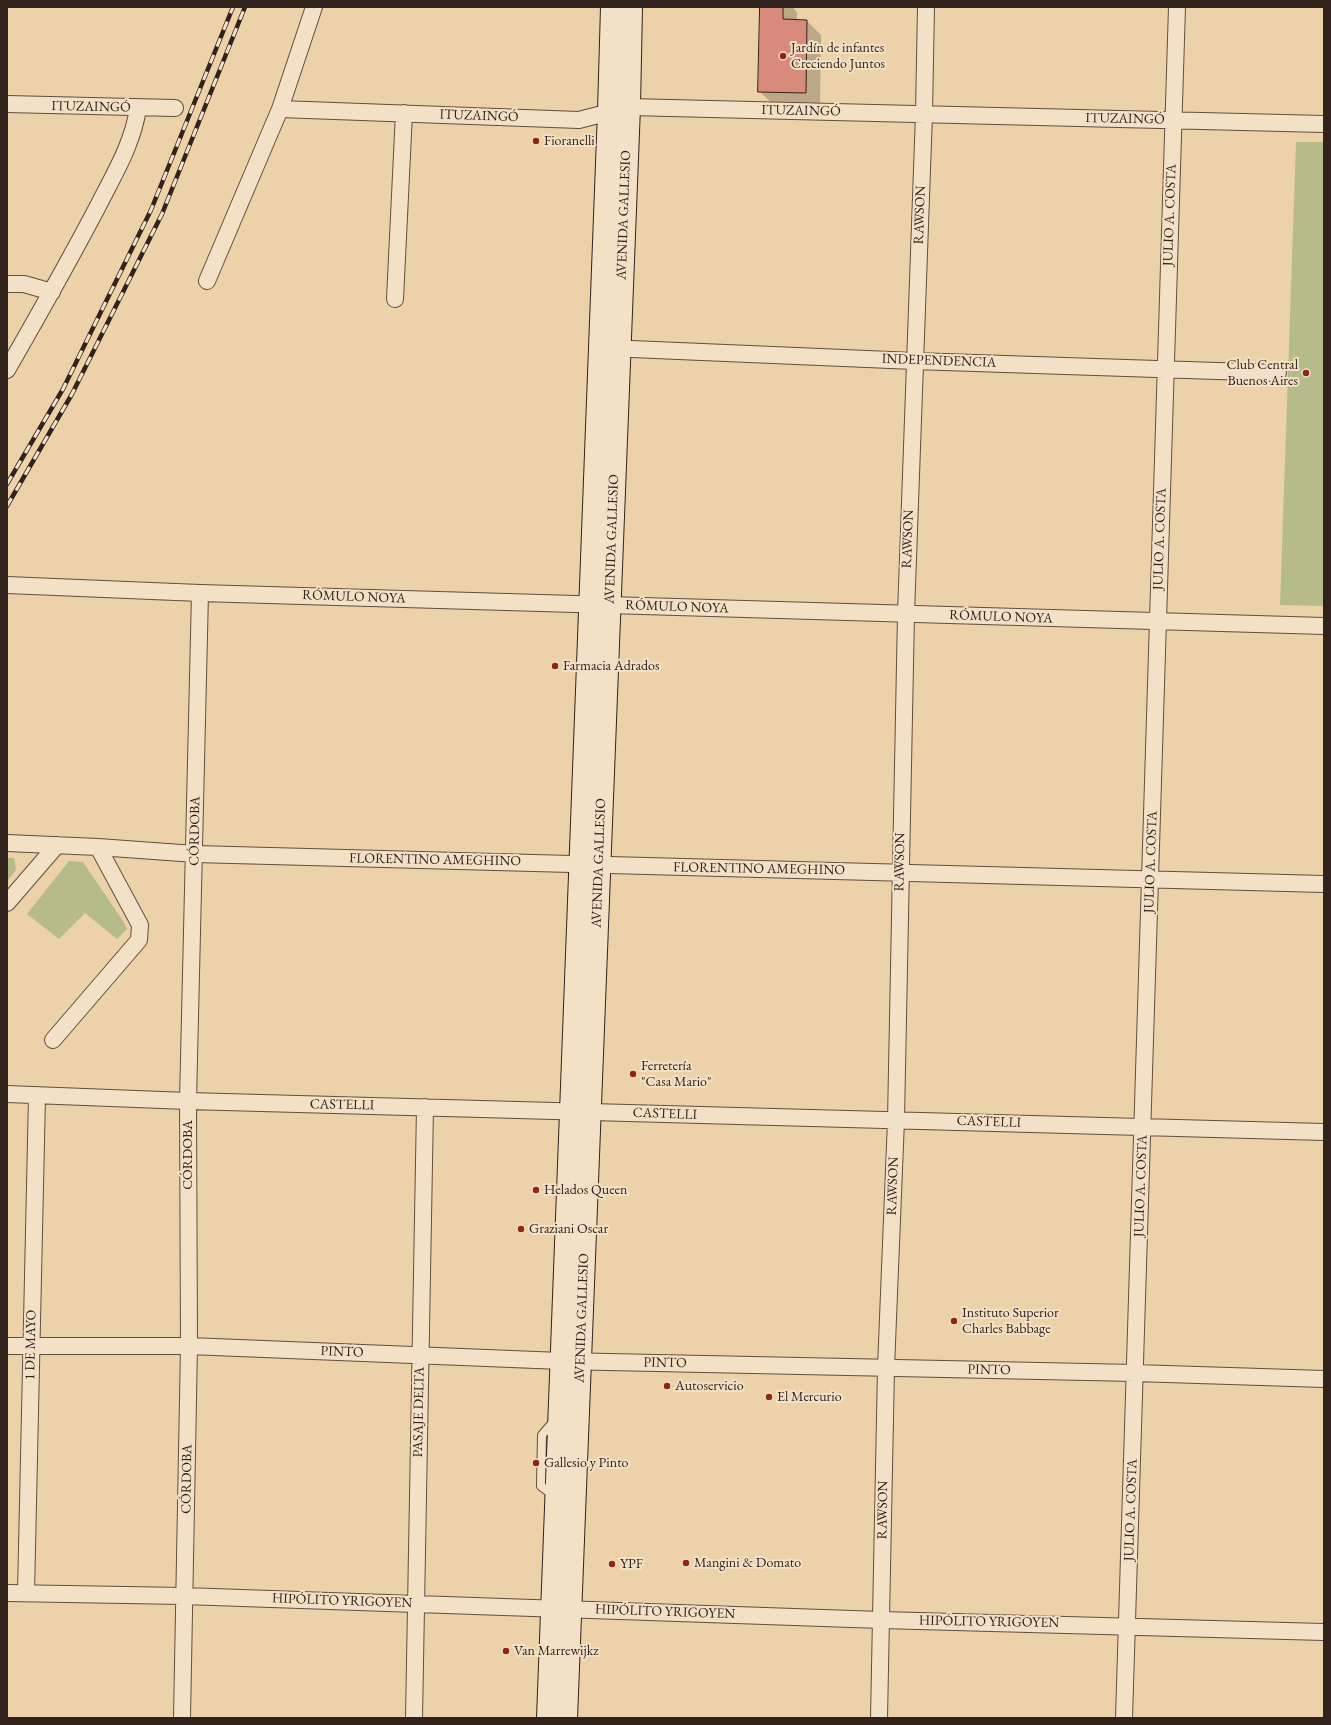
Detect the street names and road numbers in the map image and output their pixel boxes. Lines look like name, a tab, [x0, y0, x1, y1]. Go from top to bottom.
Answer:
street label: ITUZAINGÓ	[51, 98, 131, 116]
street label: ITUZAINGÓ	[761, 102, 841, 120]
street label: ITUZAINGÓ	[439, 106, 519, 126]
street label: ITUZAINGÓ	[1085, 110, 1165, 128]
street label: AVENIDA GALLESIO	[613, 150, 635, 280]
street label: JULIO A. COSTA	[1160, 164, 1180, 266]
street label: RAWSON	[911, 185, 929, 245]
street label: INDEPENDENCIA	[881, 351, 997, 371]
street label: AVENIDA GALLESIO	[601, 474, 623, 604]
street label: JULIO A. COSTA	[1150, 488, 1170, 590]
street label: RAWSON	[899, 509, 917, 569]
street label: RÓMULO NOYA	[302, 587, 406, 607]
street label: RÓMULO NOYA	[625, 597, 729, 617]
street label: RÓMULO NOYA	[949, 607, 1053, 627]
street label: CÓRDOBA	[186, 796, 204, 866]
street label: AVENIDA GALLESIO	[588, 798, 610, 928]
street label: JULIO A. COSTA	[1141, 811, 1161, 913]
street label: RAWSON	[891, 832, 909, 892]
street label: FLORENTINO AMEGHINO	[349, 850, 521, 870]
street label: FLORENTINO AMEGHINO	[673, 859, 845, 879]
street label: CASTELLI	[310, 1096, 374, 1114]
street label: CASTELLI	[632, 1104, 698, 1124]
street label: CASTELLI	[956, 1112, 1022, 1132]
street label: CÓRDOBA	[180, 1120, 196, 1190]
street label: JULIO A. COSTA	[1131, 1135, 1151, 1237]
street label: RAWSON	[884, 1156, 902, 1216]
street label: AVENIDA GALLESIO	[571, 1253, 593, 1383]
street label: 1 DE MAYO	[22, 1310, 40, 1380]
street label: PINTO	[320, 1343, 364, 1361]
street label: PINTO	[643, 1354, 687, 1372]
street label: PINTO	[967, 1361, 1011, 1379]
street label: PASAJE DELTA	[410, 1367, 428, 1457]
street label: CÓRDOBA	[178, 1444, 196, 1514]
street label: JULIO A. COSTA	[1121, 1459, 1141, 1561]
street label: RAWSON	[874, 1480, 892, 1540]
street label: HIPÓLITO YRIGOYEN	[271, 1590, 413, 1612]
street label: HIPÓLITO YRIGOYEN	[594, 1601, 736, 1623]
street label: HIPÓLITO YRIGOYEN	[919, 1612, 1059, 1632]

